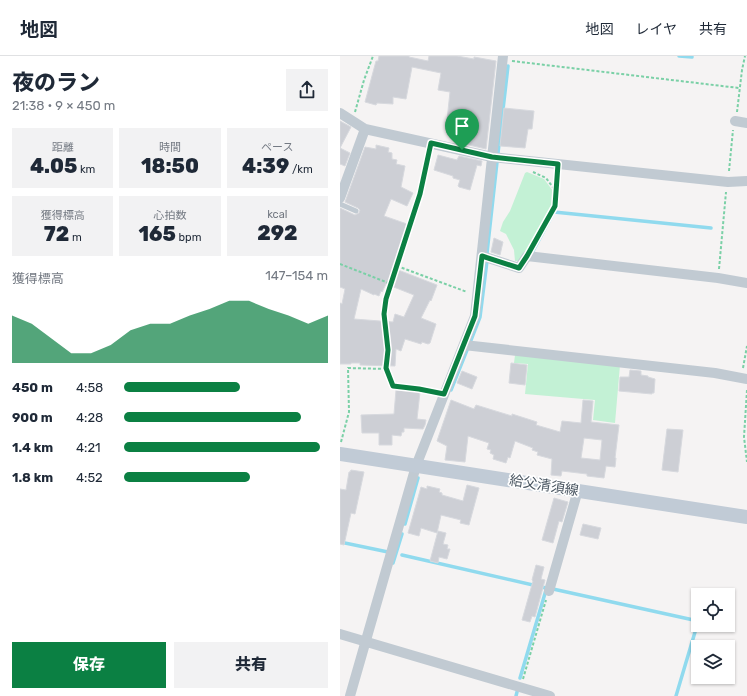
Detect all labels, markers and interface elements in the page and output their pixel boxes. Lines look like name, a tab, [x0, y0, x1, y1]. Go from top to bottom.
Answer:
text: 地図	[20, 18, 58, 41]
text: 地図	[585, 21, 613, 38]
text: レイヤ	[635, 21, 677, 38]
text: 共有	[699, 21, 727, 38]
text: 夜のラン	[12, 69, 100, 96]
button: share	[286, 69, 328, 111]
text: 21:38 · 9 × 450 m	[12, 98, 115, 113]
pin	[445, 109, 479, 150]
icon: arrive	[451, 115, 473, 137]
text: 距離	[52, 141, 74, 154]
text: 時間	[159, 141, 181, 154]
text: ペース	[261, 141, 294, 154]
text: 4.05	[30, 154, 77, 178]
text: 18:50	[141, 154, 199, 178]
text: 4:39	[242, 154, 289, 178]
text: km	[77, 163, 95, 176]
text: /km	[289, 163, 313, 176]
text: kcal	[267, 208, 287, 221]
text: 獲得標高	[41, 209, 85, 222]
text: 心拍数	[153, 209, 186, 222]
text: 292	[257, 221, 297, 245]
text: 72	[44, 222, 69, 246]
text: 165	[139, 222, 176, 246]
text: m	[69, 231, 82, 244]
text: bpm	[176, 231, 201, 244]
text: 147–154 m	[265, 268, 328, 283]
text: 獲得標高	[12, 271, 64, 286]
text: 450 m	[12, 380, 53, 395]
text: 4:58	[76, 380, 103, 395]
text: 900 m	[12, 410, 53, 425]
text: 4:28	[76, 410, 103, 425]
text: 1.4 km	[12, 440, 53, 455]
text: 4:21	[76, 440, 101, 455]
text: 1.8 km	[12, 470, 53, 485]
text: 4:52	[76, 470, 103, 485]
street label: 給父清須線	[508, 472, 580, 499]
map controls	[691, 588, 735, 684]
button: locate	[691, 588, 735, 632]
button: layers	[691, 640, 735, 684]
button: 保存	[12, 642, 166, 688]
button: 共有	[174, 642, 328, 688]

